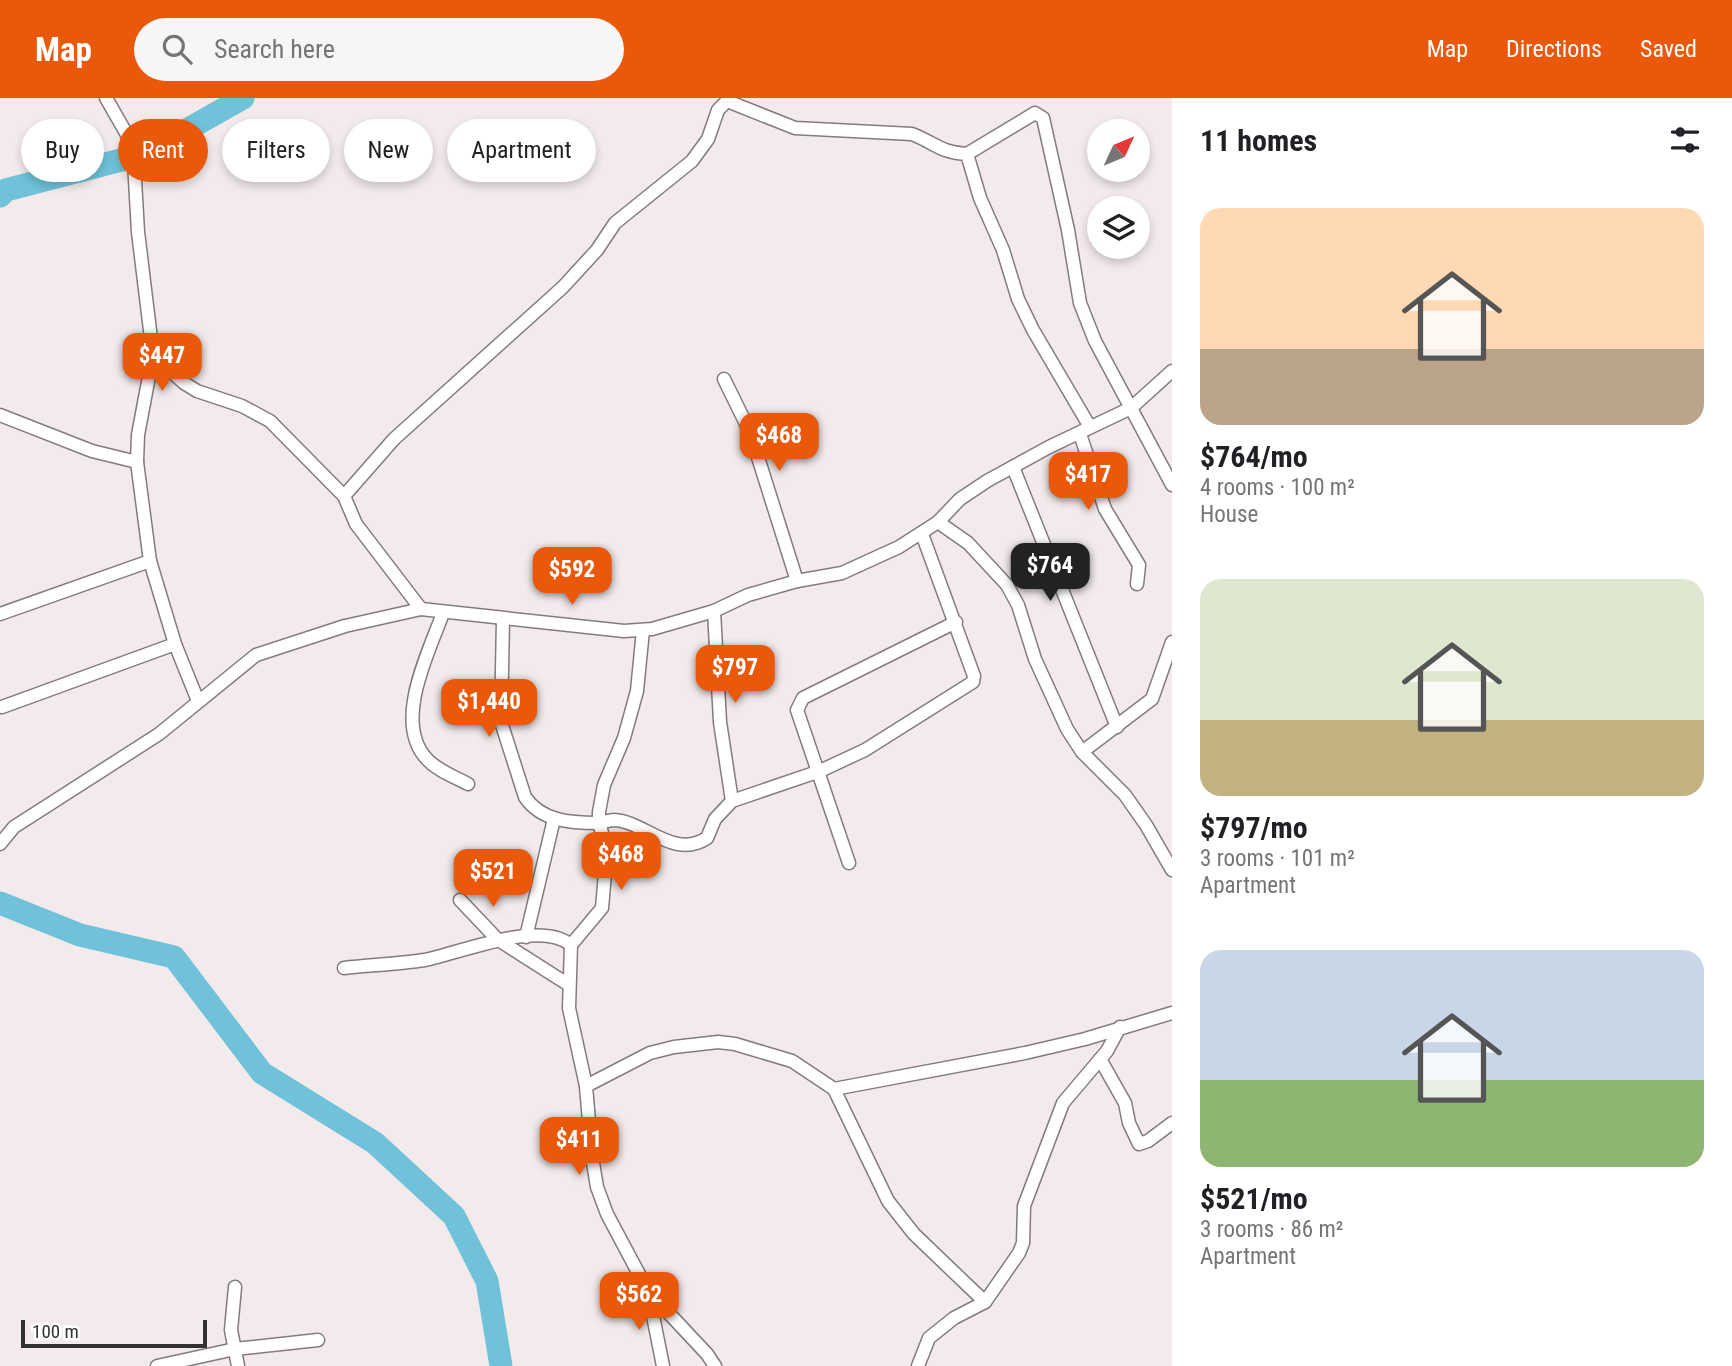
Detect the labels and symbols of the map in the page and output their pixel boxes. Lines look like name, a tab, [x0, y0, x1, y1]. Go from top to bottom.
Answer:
north arrow	[1087, 119, 1150, 182]
pin: $447	[121, 334, 203, 393]
pin: $468	[738, 414, 820, 473]
pin: $417	[1047, 452, 1129, 512]
pin: $764	[1009, 544, 1091, 603]
pin: $592	[531, 547, 613, 607]
pin: $797	[694, 646, 776, 705]
pin: $1,440	[432, 680, 546, 739]
pin: $468	[580, 832, 662, 892]
pin: $521	[452, 850, 534, 909]
pin: $411	[538, 1118, 620, 1177]
pin: $562	[598, 1272, 680, 1332]
scale bar	[21, 1317, 206, 1349]

